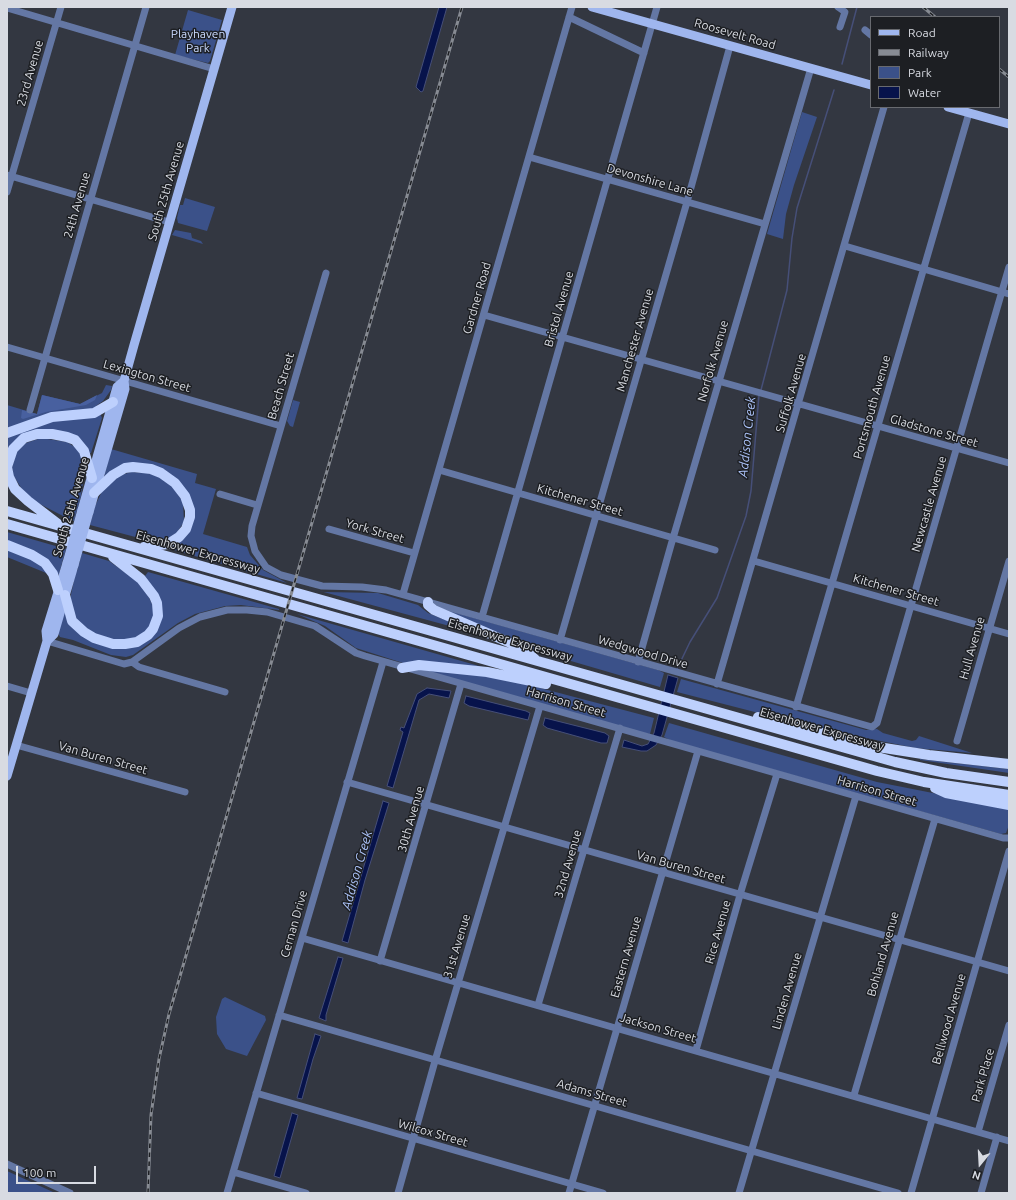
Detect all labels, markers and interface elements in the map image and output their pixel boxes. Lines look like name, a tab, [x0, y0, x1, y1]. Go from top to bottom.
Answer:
street label: Roosevelt Road	[693, 15, 777, 53]
legend	[870, 16, 1000, 108]
text: Road	[908, 26, 936, 39]
park label: Playhaven Park	[171, 27, 225, 55]
street label: 23rd Avenue	[14, 38, 46, 108]
text: Railway	[908, 46, 949, 59]
text: Park	[908, 66, 932, 79]
text: Water	[908, 86, 941, 99]
street label: South 25th Avenue	[145, 140, 187, 242]
street label: Devonshire Lane	[605, 161, 695, 199]
street label: 24th Avenue	[61, 170, 93, 240]
street label: Gardner Road	[460, 260, 494, 336]
street label: Bristol Avenue	[541, 269, 577, 349]
street label: Manchester Avenue	[613, 287, 657, 393]
street label: Norfolk Avenue	[694, 319, 732, 403]
street label: Beach Street	[265, 351, 297, 421]
street label: Suffolk Avenue	[773, 352, 809, 434]
street label: Portsmouth Avenue	[850, 353, 894, 461]
street label: Lexington Street	[102, 357, 192, 395]
water label: Addison Creek	[735, 396, 759, 478]
street label: Gladstone Street	[888, 412, 980, 450]
street label: Newcastle Avenue	[908, 454, 950, 554]
street label: South 25th Avenue	[50, 456, 92, 558]
street label: Kitchener Street	[535, 481, 625, 519]
street label: York Street	[344, 516, 406, 546]
street label: Eisenhower Expressway	[134, 527, 262, 577]
street label: Kitchener Street	[851, 571, 941, 609]
street label: Eisenhower Expressway	[446, 615, 574, 665]
street label: Hull Avenue	[956, 615, 988, 681]
street label: Wedgwood Drive	[596, 632, 690, 672]
street label: Harrison Street	[525, 684, 607, 720]
street label: Eisenhower Expressway	[758, 704, 886, 754]
street label: Van Buren Street	[57, 738, 149, 778]
street label: Harrison Street	[836, 773, 918, 809]
street label: 30th Avenue	[395, 784, 427, 854]
street label: 32nd Avenue	[551, 828, 585, 900]
water label: Addison Creek	[338, 829, 376, 911]
street label: Van Buren Street	[635, 847, 727, 887]
street label: Cernan Drive	[277, 889, 311, 959]
street label: Rice Avenue	[702, 898, 734, 966]
street label: Bohland Avenue	[864, 910, 902, 998]
street label: 31st Avenue	[440, 912, 474, 980]
street label: Eastern Avenue	[608, 915, 644, 999]
street label: Linden Avenue	[769, 951, 805, 1031]
street label: Bellwood Avenue	[929, 972, 969, 1066]
street label: Jackson Street	[618, 1010, 698, 1046]
street label: Park Place	[968, 1046, 998, 1104]
street label: Adams Street	[555, 1076, 629, 1110]
street label: Wilcox Street	[396, 1116, 470, 1150]
north arrow	[960, 1144, 1000, 1184]
scale bar	[18, 1158, 98, 1184]
text: 100 m	[23, 1166, 56, 1179]
text: N	[971, 1168, 982, 1182]

